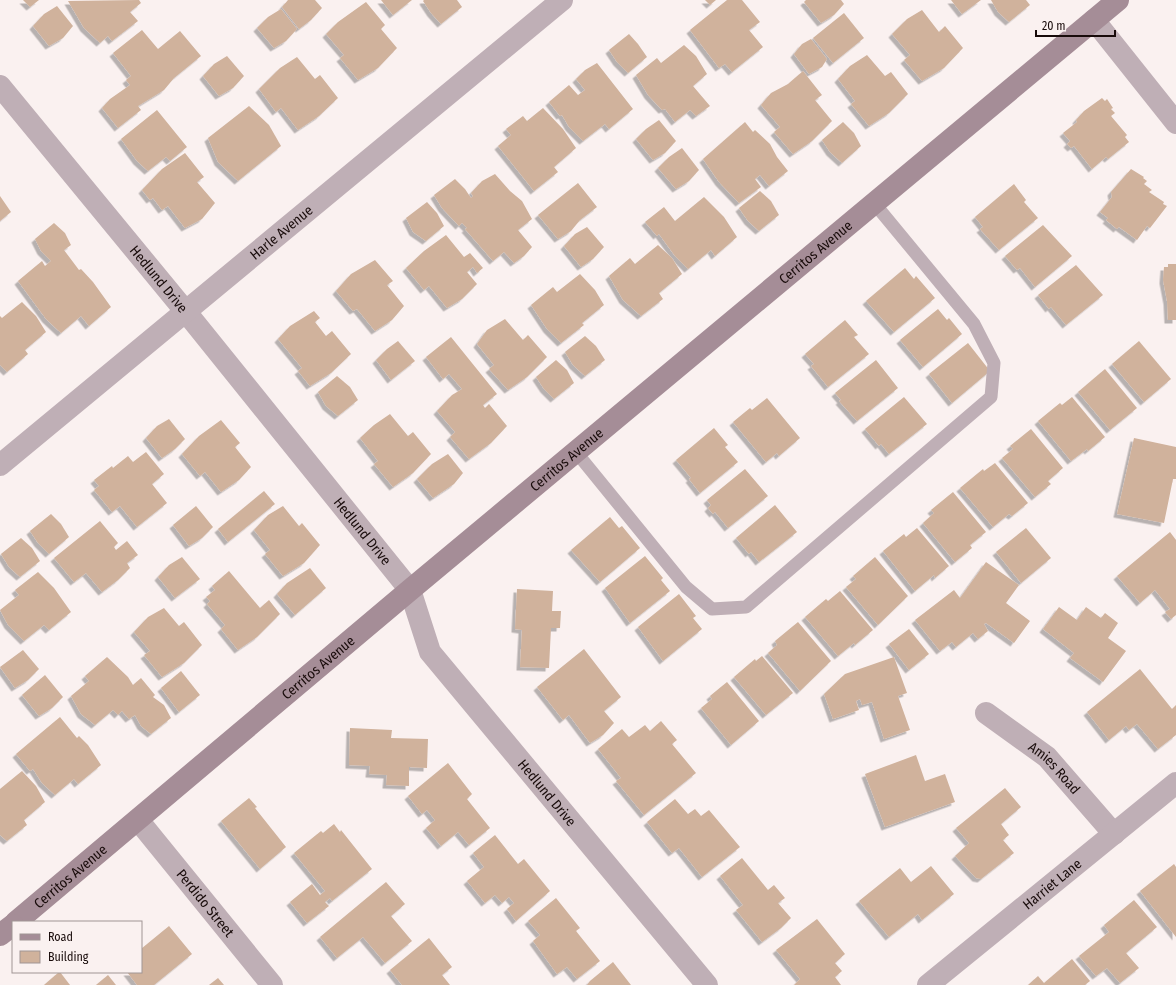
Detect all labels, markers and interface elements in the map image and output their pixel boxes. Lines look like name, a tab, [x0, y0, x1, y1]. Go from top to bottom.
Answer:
scale bar	[1036, 12, 1115, 38]
text: 20 m	[1042, 19, 1066, 33]
street label: Harle Avenue	[246, 201, 316, 263]
street label: Cerritos Avenue	[775, 217, 856, 288]
street label: Hedlund Drive	[126, 242, 191, 316]
street label: Cerritos Avenue	[526, 424, 607, 495]
street label: Hedlund Drive	[330, 494, 395, 568]
street label: Cerritos Avenue	[278, 632, 358, 703]
street label: Amies Road	[1025, 738, 1084, 797]
street label: Hedlund Drive	[514, 756, 580, 830]
street label: Cerritos Avenue	[30, 841, 110, 912]
street label: Harriet Lane	[1019, 855, 1085, 913]
street label: Perdido Street	[173, 866, 238, 941]
legend	[12, 921, 142, 973]
text: Road	[48, 930, 73, 944]
text: Building	[48, 950, 89, 964]

